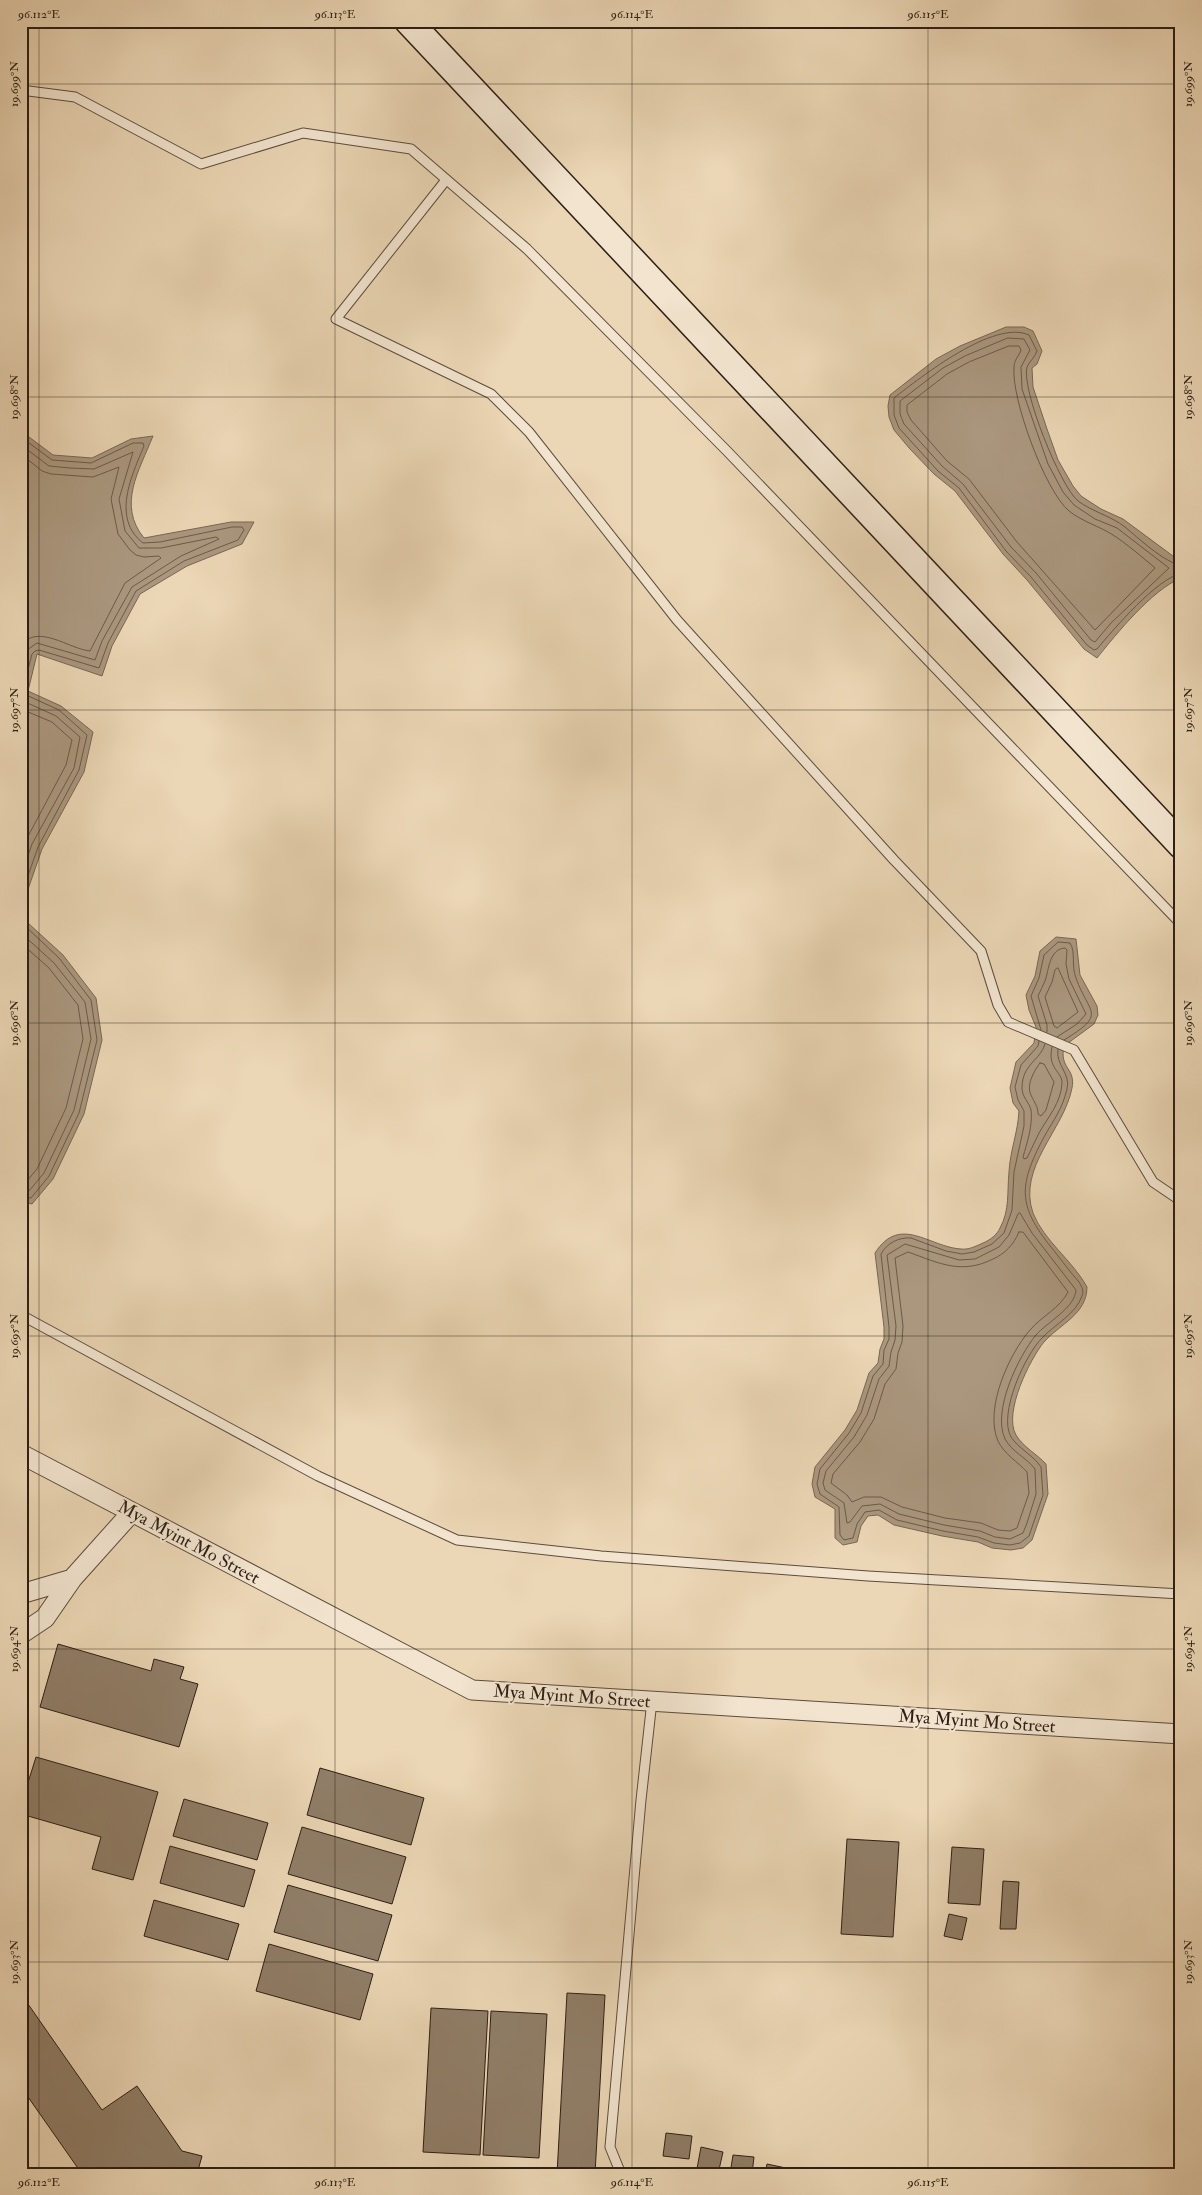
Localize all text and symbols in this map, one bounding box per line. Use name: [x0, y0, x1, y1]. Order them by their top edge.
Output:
text: 96.112°E: [17, 7, 60, 22]
text: 96.113°E: [314, 7, 356, 22]
text: 96.114°E: [610, 7, 654, 22]
text: 96.115°E: [906, 7, 949, 22]
text: 19.699°N: [7, 61, 22, 107]
text: 19.699°N: [1181, 61, 1196, 107]
text: 19.698°N: [7, 374, 22, 420]
text: 19.698°N: [1181, 374, 1196, 420]
text: 19.697°N: [7, 687, 22, 733]
text: 19.697°N: [1181, 687, 1196, 733]
text: 19.696°N: [7, 1000, 22, 1046]
text: 19.696°N: [1181, 1000, 1196, 1046]
text: 19.695°N: [7, 1313, 22, 1359]
text: 19.695°N: [1181, 1313, 1196, 1359]
street label: Mya Myint Mo Street: [114, 1495, 264, 1590]
text: 19.694°N: [7, 1626, 22, 1672]
text: 19.694°N: [1181, 1626, 1196, 1672]
street label: Mya Myint Mo Street: [493, 1680, 652, 1713]
street label: Mya Myint Mo Street: [898, 1705, 1057, 1738]
text: 19.693°N: [7, 1940, 22, 1984]
text: 19.693°N: [1181, 1940, 1196, 1984]
text: 96.112°E: [17, 2175, 60, 2190]
text: 96.113°E: [314, 2175, 356, 2190]
text: 96.114°E: [610, 2175, 654, 2190]
text: 96.115°E: [906, 2175, 949, 2190]

